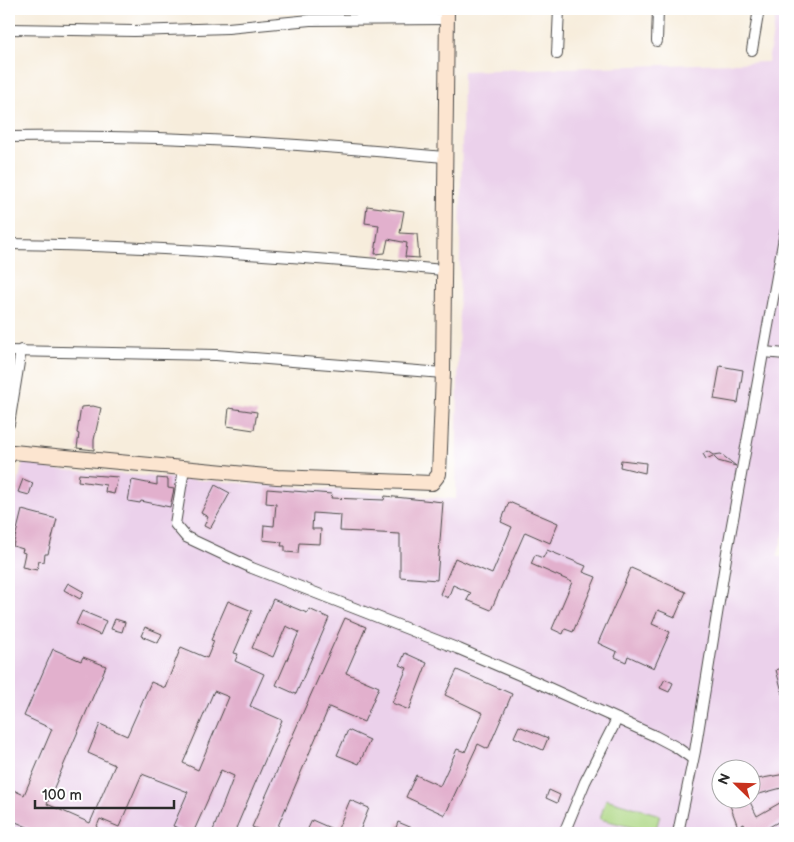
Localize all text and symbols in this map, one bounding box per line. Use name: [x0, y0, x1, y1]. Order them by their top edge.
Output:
north arrow: [712, 760, 762, 810]
text: N: [715, 771, 734, 787]
scale bar: [35, 777, 174, 809]
text: 100 m: [42, 786, 82, 805]

